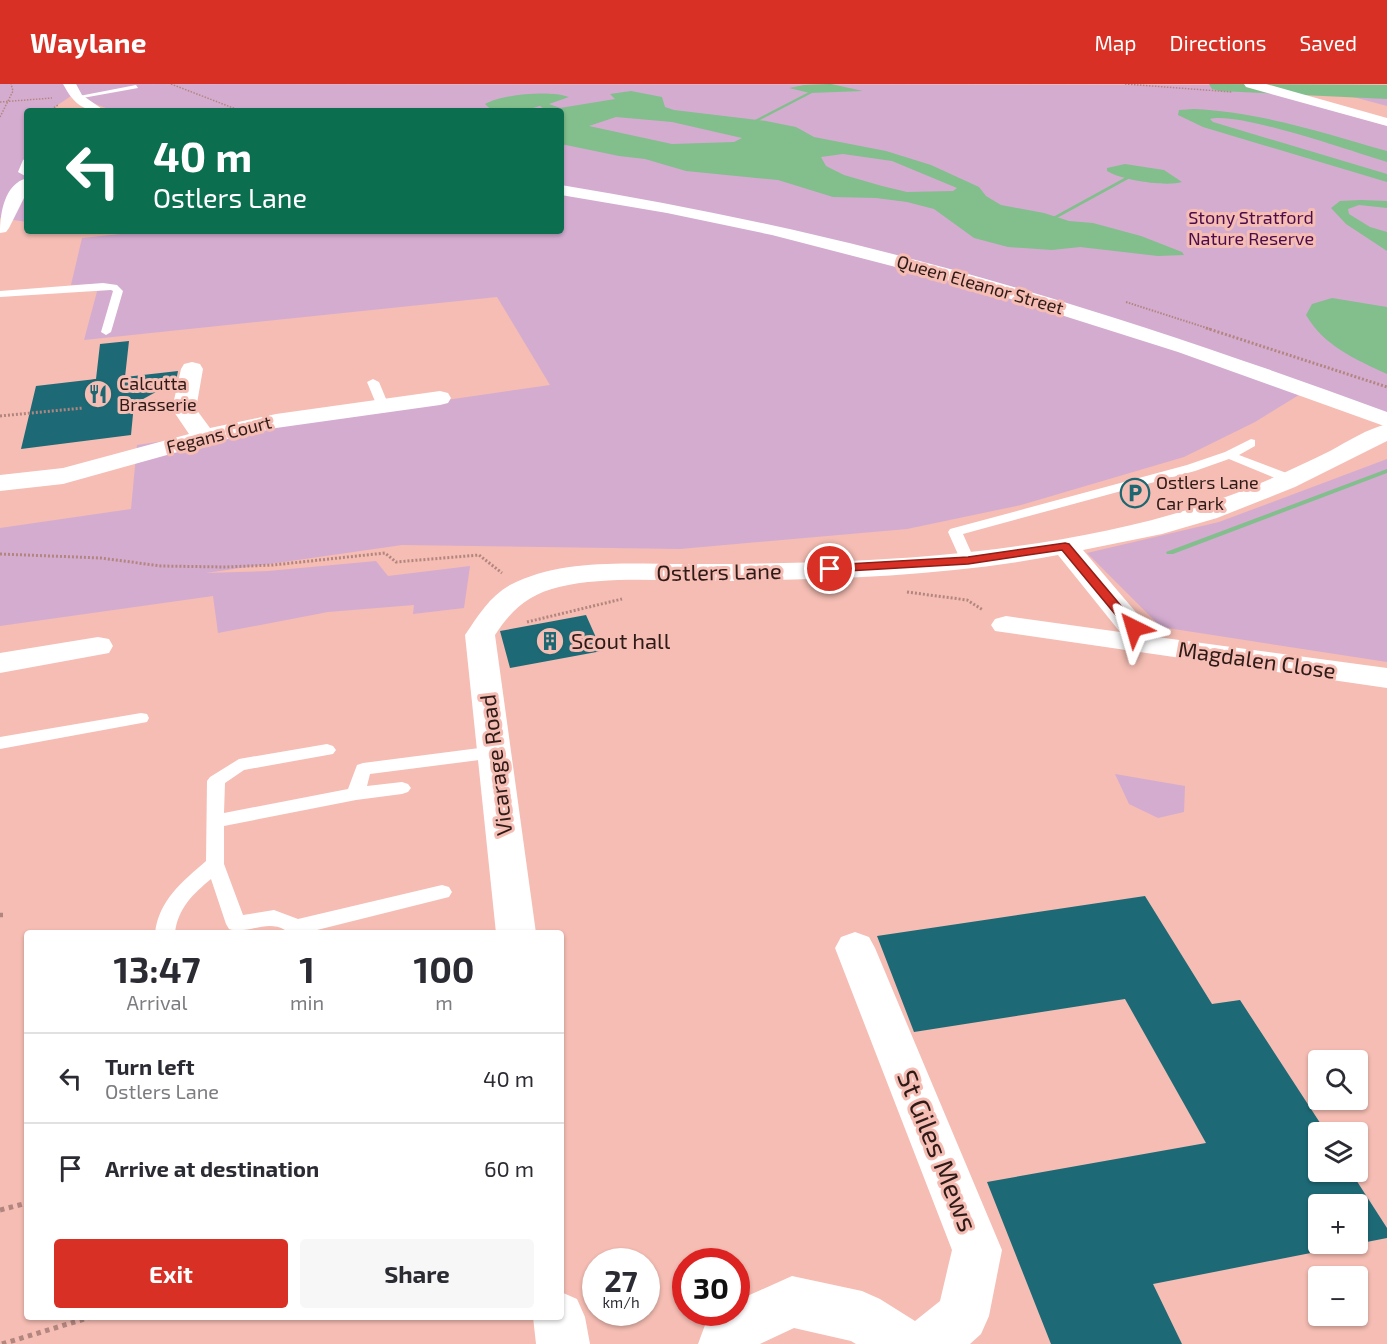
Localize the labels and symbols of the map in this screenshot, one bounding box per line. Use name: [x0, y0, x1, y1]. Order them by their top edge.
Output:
park label: Stony Stratford Nature Reserve: [1188, 206, 1314, 249]
street label: Queen Eleanor Street: [894, 250, 1066, 318]
place label: Calcutta Brasserie: [119, 372, 197, 415]
restaurant icon: Calcutta Brasserie: [82, 378, 114, 410]
street label: Fegans Court: [164, 410, 274, 458]
place label: Ostlers Lane Car Park: [1156, 471, 1259, 514]
parking icon: Ostlers Lane Car Park: [1119, 477, 1151, 509]
pin: [804, 543, 855, 594]
street label: Ostlers Lane: [656, 557, 782, 585]
position arrow: [1102, 596, 1166, 660]
building icon: Scout hall: [534, 625, 566, 657]
place label: Scout hall: [571, 627, 671, 653]
street label: Magdalen Close: [1177, 635, 1338, 683]
street label: Vicarage Road: [473, 693, 517, 837]
street label: St Giles Mews: [892, 1065, 986, 1236]
speed limit sign: 30: [672, 1248, 750, 1326]

